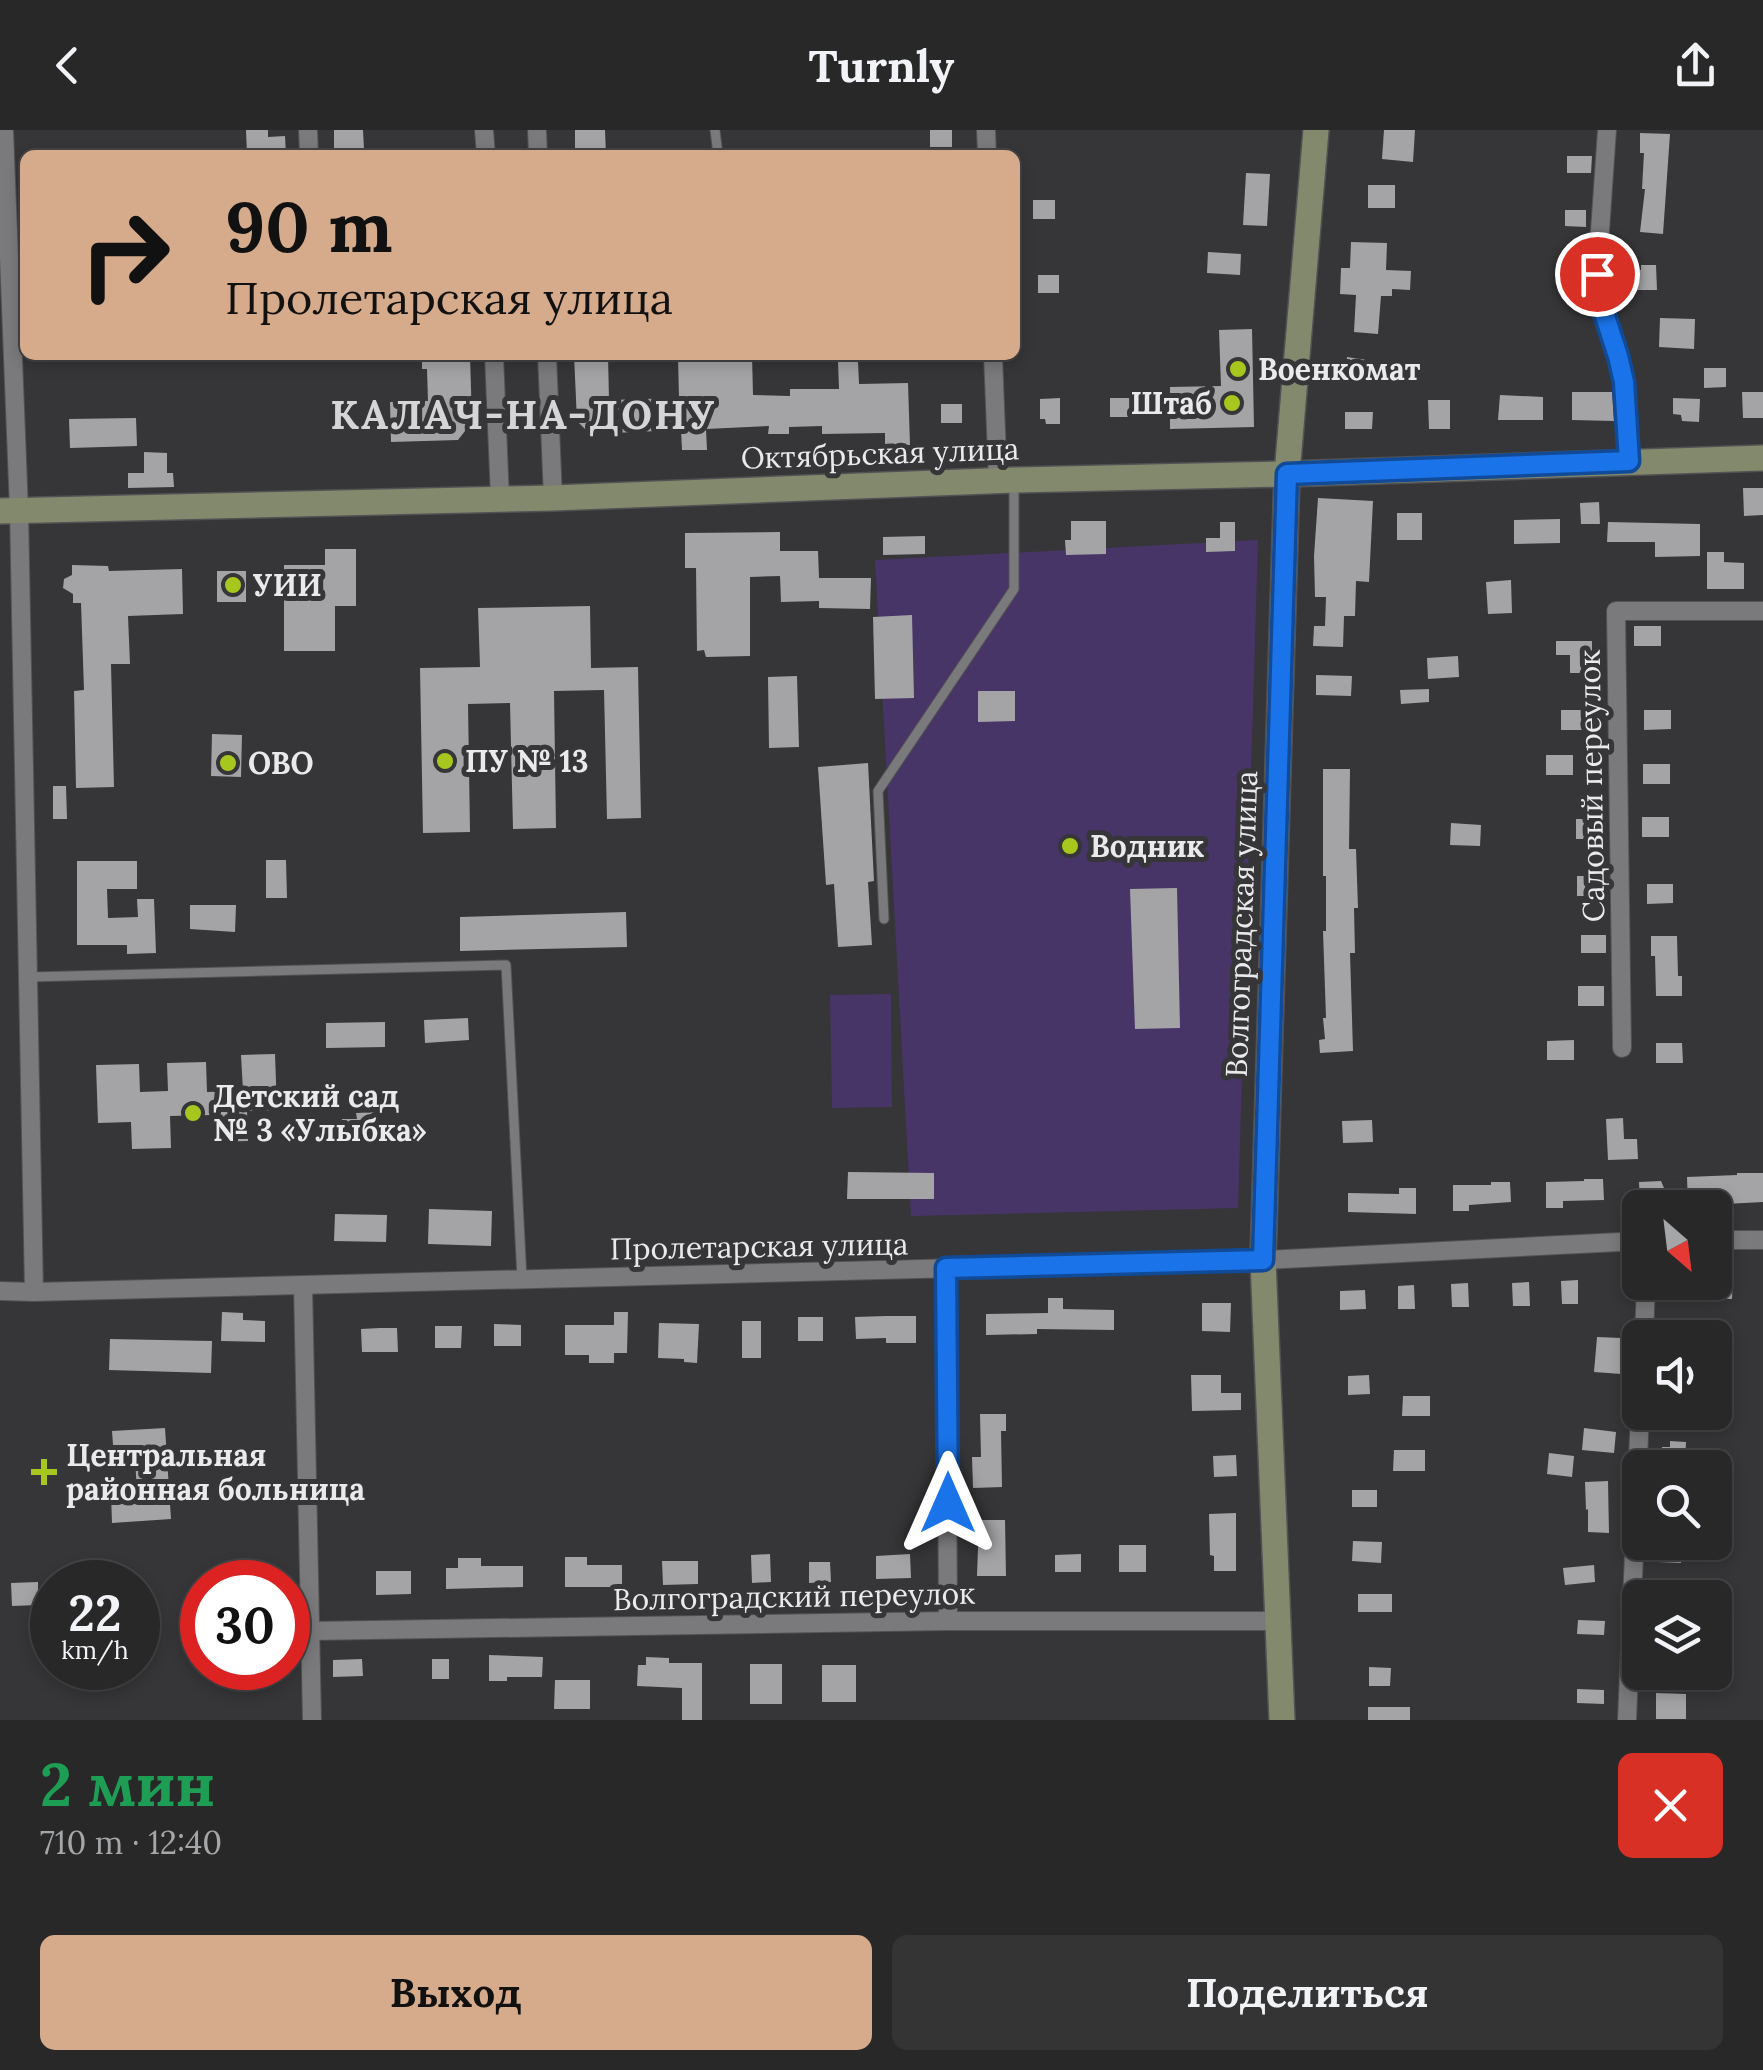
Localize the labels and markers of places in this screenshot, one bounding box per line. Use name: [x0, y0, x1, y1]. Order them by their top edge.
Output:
pin: [1555, 232, 1640, 317]
place label: Военкомат: [1258, 350, 1421, 388]
marker: Военкомат: [1227, 358, 1249, 380]
place label: Штаб: [1131, 384, 1212, 422]
marker: Штаб: [1221, 392, 1243, 414]
place label: УИИ: [253, 566, 322, 604]
marker: УИИ: [222, 574, 244, 596]
place label: ПУ № 13: [465, 742, 589, 780]
place label: ОВО: [248, 744, 314, 782]
marker: ПУ № 13: [434, 750, 456, 772]
marker: ОВО: [217, 752, 239, 774]
place label: Водник: [1090, 827, 1205, 865]
marker: Водник: [1059, 835, 1081, 857]
place label: Детский сад № 3 «Улыбка»: [213, 1077, 427, 1149]
marker: Детский сад № 3 «Улыбка»: [182, 1102, 204, 1124]
place label: Центральная районная больница: [66, 1436, 365, 1508]
marker: Центральная районная больница: [31, 1459, 57, 1485]

